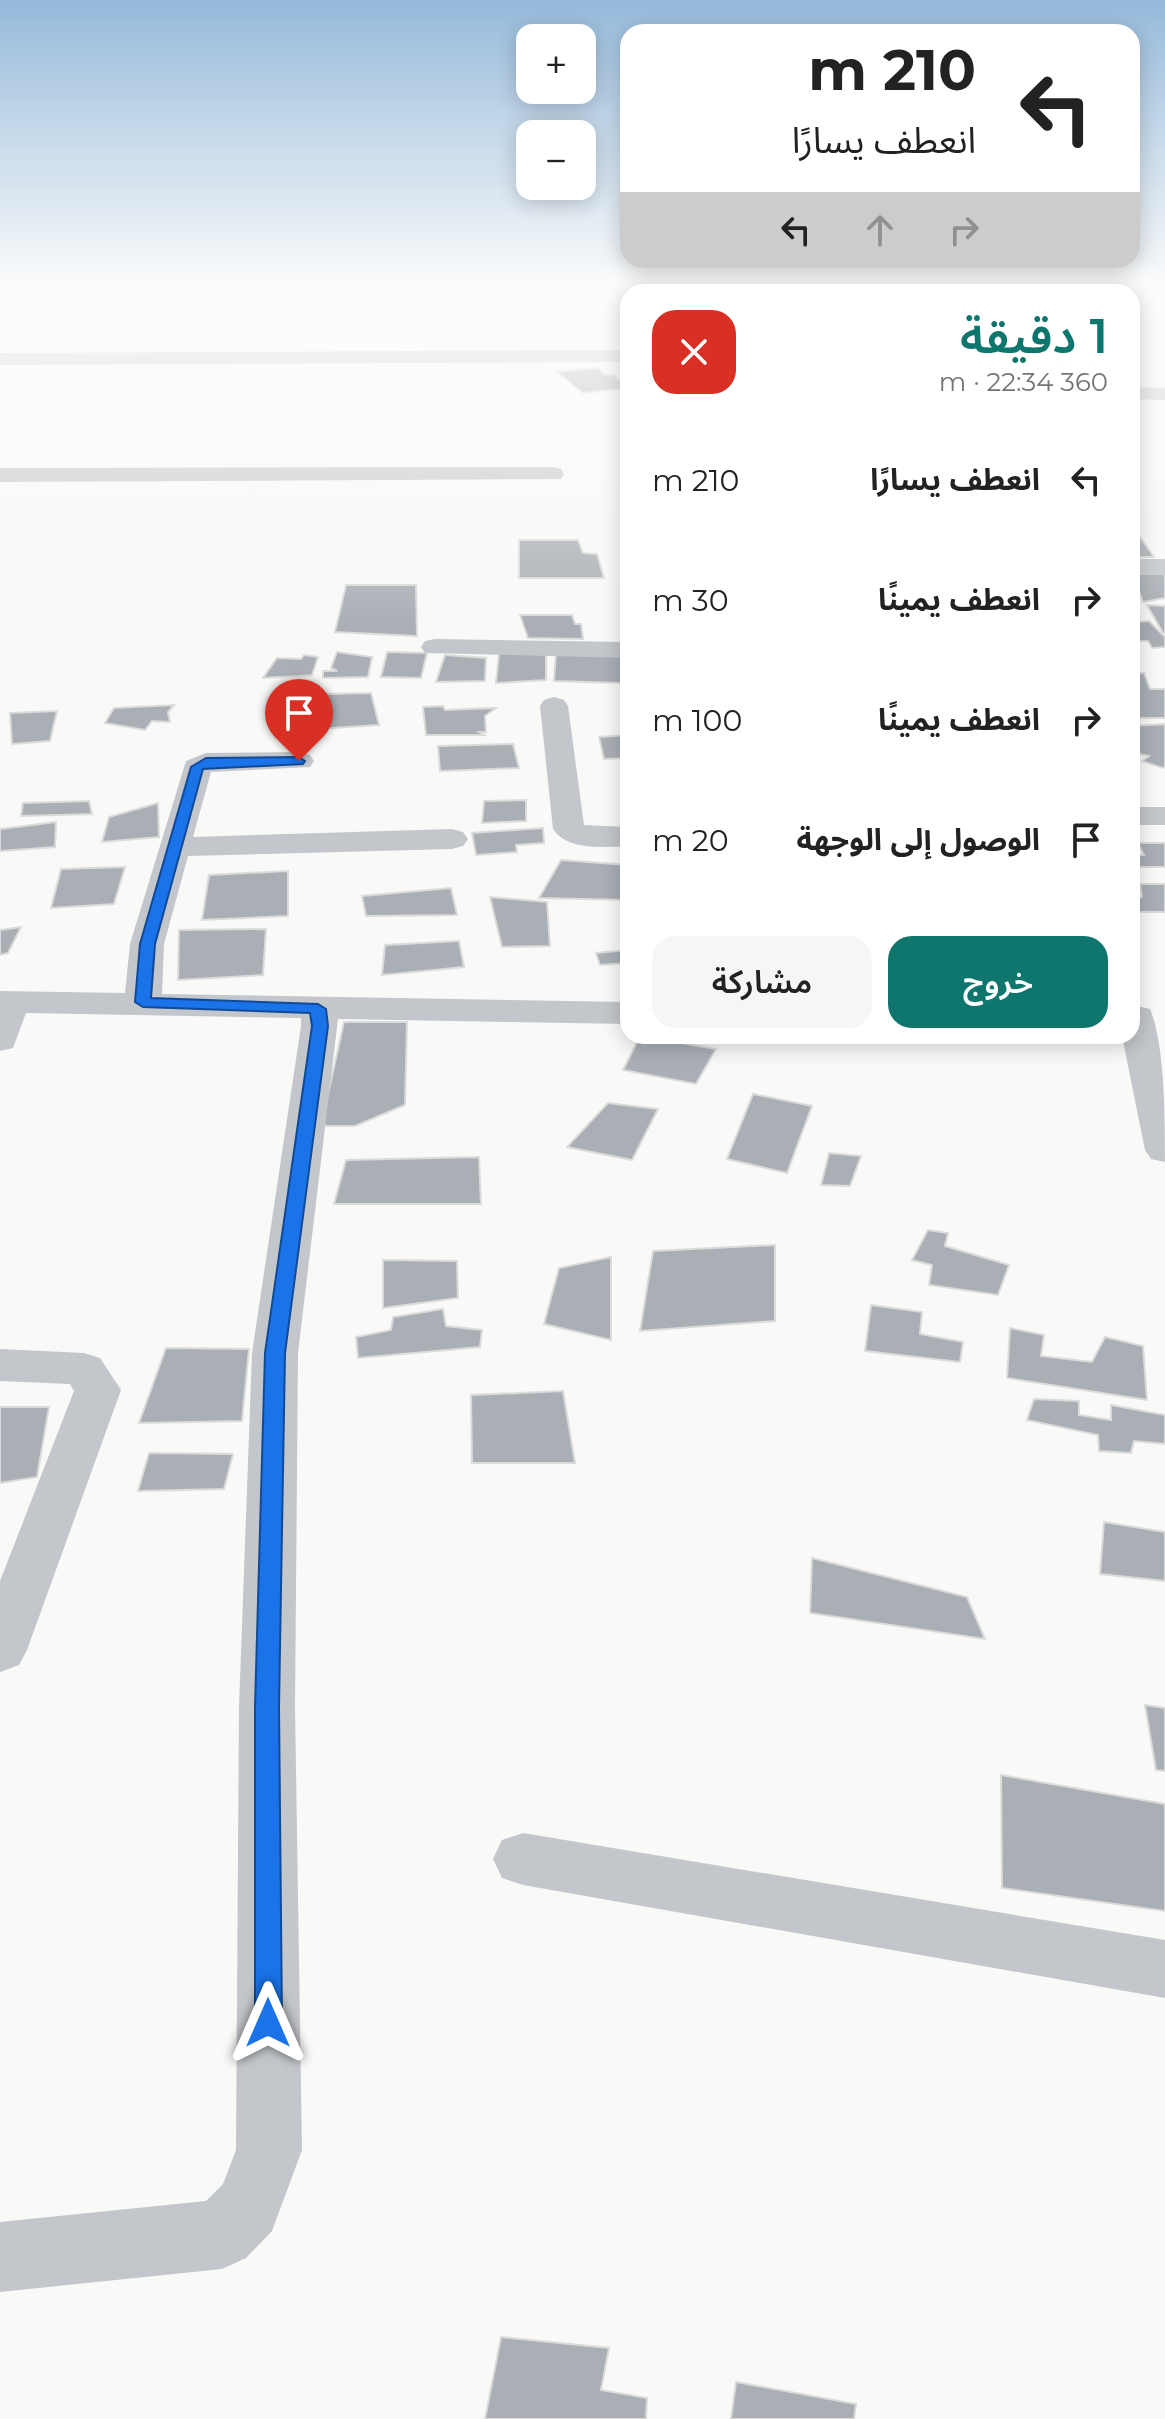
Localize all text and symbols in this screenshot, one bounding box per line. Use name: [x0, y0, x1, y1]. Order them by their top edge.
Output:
map controls: [516, 24, 596, 200]
button: +: [516, 24, 596, 104]
text: 210 m: [808, 36, 976, 104]
icon: left: [1004, 56, 1108, 160]
text: انعطف يسارًا: [792, 118, 976, 162]
button: −: [516, 120, 596, 200]
icon: left: [774, 208, 818, 252]
icon: ahead: [858, 208, 902, 252]
icon: right: [942, 208, 986, 252]
text: 1 دقيقة: [960, 307, 1108, 365]
button: close: [652, 310, 736, 394]
text: 360 m · 22:34: [939, 366, 1108, 398]
icon: left: [1064, 458, 1108, 502]
text: انعطف يسارًا: [870, 461, 1040, 498]
text: 210 m: [652, 462, 739, 499]
icon: right: [1064, 578, 1108, 622]
text: انعطف يمينًا: [878, 581, 1040, 618]
text: 30 m: [652, 582, 729, 619]
pin: [265, 679, 333, 761]
icon: arrive: [277, 691, 321, 735]
icon: right: [1064, 698, 1108, 742]
text: انعطف يمينًا: [878, 701, 1040, 738]
text: 100 m: [652, 702, 742, 739]
icon: arrive: [1064, 818, 1108, 862]
text: الوصول إلى الوجهة: [796, 821, 1040, 858]
text: 20 m: [652, 822, 729, 859]
button: مشاركة: [652, 936, 872, 1028]
button: خروج: [888, 936, 1108, 1028]
position arrow: [226, 1981, 310, 2065]

